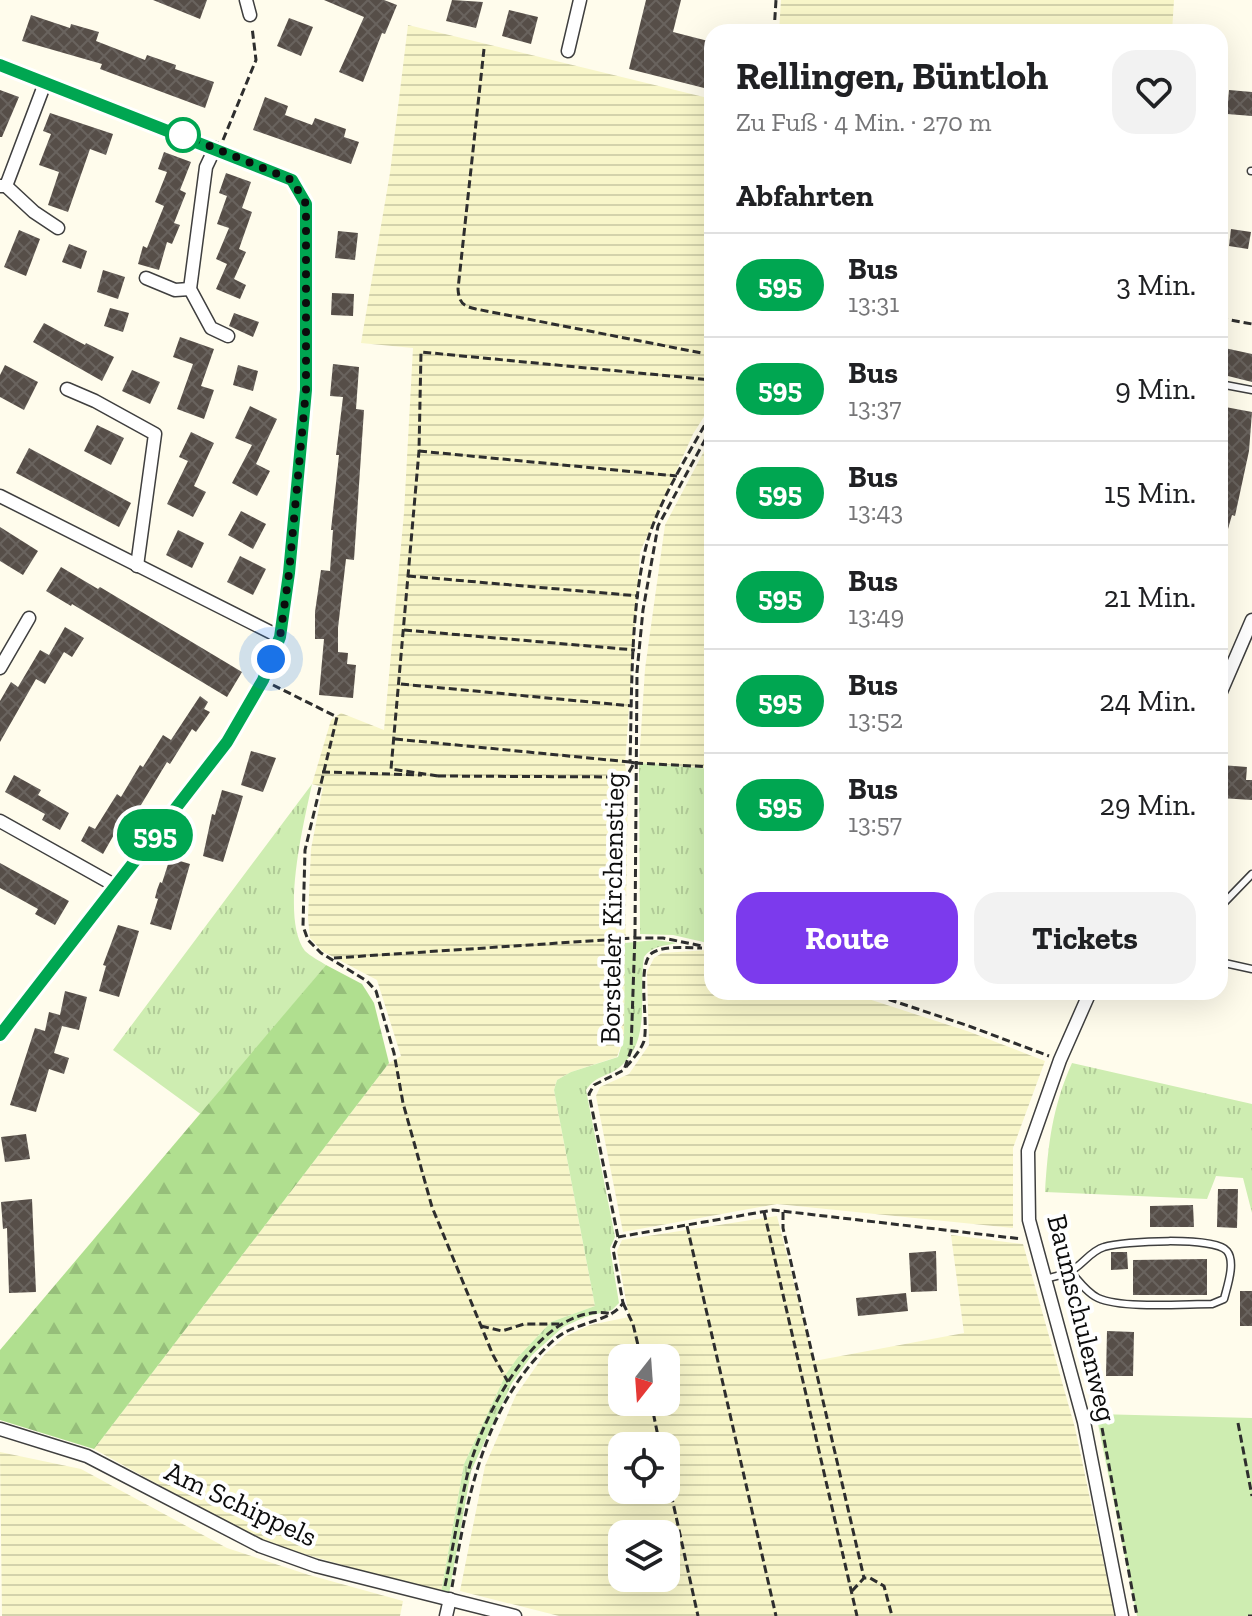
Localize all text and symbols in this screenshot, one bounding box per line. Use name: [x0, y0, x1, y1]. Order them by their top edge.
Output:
button: heart: [1112, 50, 1196, 134]
text: Rellingen, Büntloh: [736, 53, 1048, 99]
text: Zu Fuß · 4 Min. · 270 m: [736, 106, 991, 138]
unlabelled marker: [166, 118, 200, 152]
text: Abfahrten: [736, 178, 874, 214]
text: Bus: [848, 251, 898, 287]
text: 3 Min.: [1116, 267, 1196, 303]
text: 595: [758, 268, 802, 301]
text: 13:31: [848, 287, 899, 319]
text: Bus: [848, 355, 898, 391]
text: 9 Min.: [1115, 371, 1196, 407]
text: 595: [758, 372, 802, 405]
text: 13:37: [848, 391, 902, 423]
text: Bus: [848, 459, 898, 495]
text: 15 Min.: [1104, 475, 1196, 511]
text: 595: [758, 476, 802, 509]
text: 13:43: [848, 495, 903, 527]
text: Bus: [848, 563, 898, 599]
text: 21 Min.: [1104, 579, 1196, 615]
text: 595: [758, 580, 802, 613]
text: 13:49: [848, 599, 904, 631]
your location: [251, 639, 291, 679]
text: Bus: [848, 667, 898, 703]
text: 24 Min.: [1099, 683, 1196, 719]
text: 595: [758, 684, 802, 717]
text: 13:52: [848, 703, 903, 735]
text: Bus: [848, 771, 898, 807]
street label: Borsteler Kirchenstieg: [593, 772, 631, 1044]
text: 29 Min.: [1099, 787, 1196, 823]
text: 595: [758, 788, 802, 821]
text: 13:57: [848, 807, 902, 839]
line badge: 595: [109, 809, 201, 861]
text: 595: [133, 818, 177, 851]
button: Route: [736, 892, 958, 984]
button: Tickets: [974, 892, 1196, 984]
street label: Baumschulenweg: [1040, 1211, 1124, 1425]
north arrow: [608, 1344, 680, 1416]
map controls: [608, 1344, 680, 1592]
button: locate: [608, 1432, 680, 1504]
street label: Am Schippels: [160, 1454, 322, 1554]
button: layers: [608, 1520, 680, 1592]

